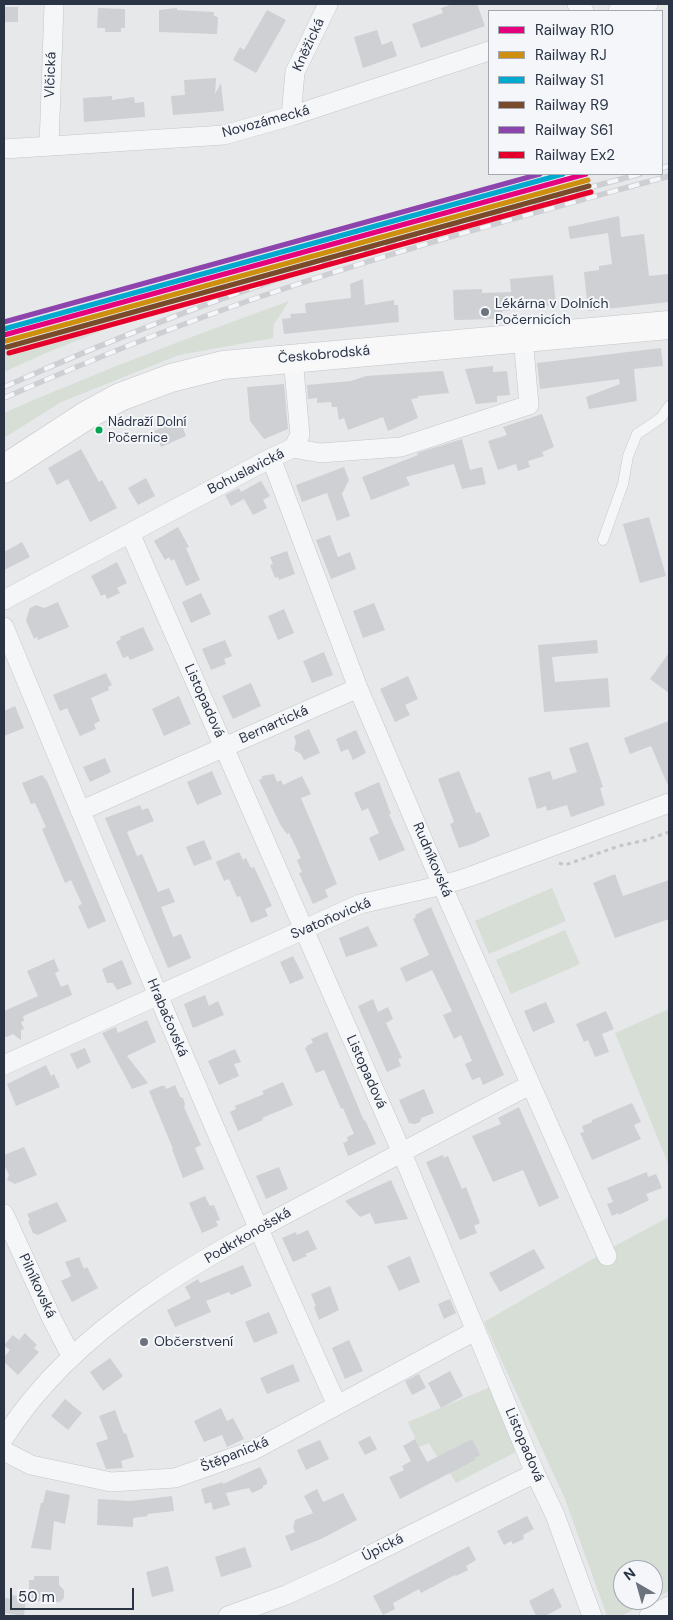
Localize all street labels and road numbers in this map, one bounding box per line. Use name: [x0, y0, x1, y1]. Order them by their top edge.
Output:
street label: Kněžická: [289, 16, 329, 74]
street label: Vlčická: [42, 51, 60, 99]
street label: Novozámecká: [220, 102, 312, 142]
street label: Českobrodská: [277, 343, 371, 367]
street label: Bohuslavická: [205, 446, 287, 498]
street label: Listopadová: [180, 662, 228, 740]
street label: Bernartická: [237, 702, 311, 748]
street label: Rudníkovská: [409, 820, 455, 900]
street label: Svatoňovická: [288, 895, 374, 943]
street label: Hrabačovská: [143, 976, 191, 1060]
street label: Listopadová: [342, 1033, 390, 1111]
street label: Podkrkonošská: [202, 1205, 294, 1267]
street label: Pilníkovská: [15, 1251, 59, 1321]
street label: Listopadová: [501, 1405, 547, 1485]
street label: Štěpanická: [199, 1434, 271, 1476]
street label: Úpická: [360, 1531, 406, 1565]

